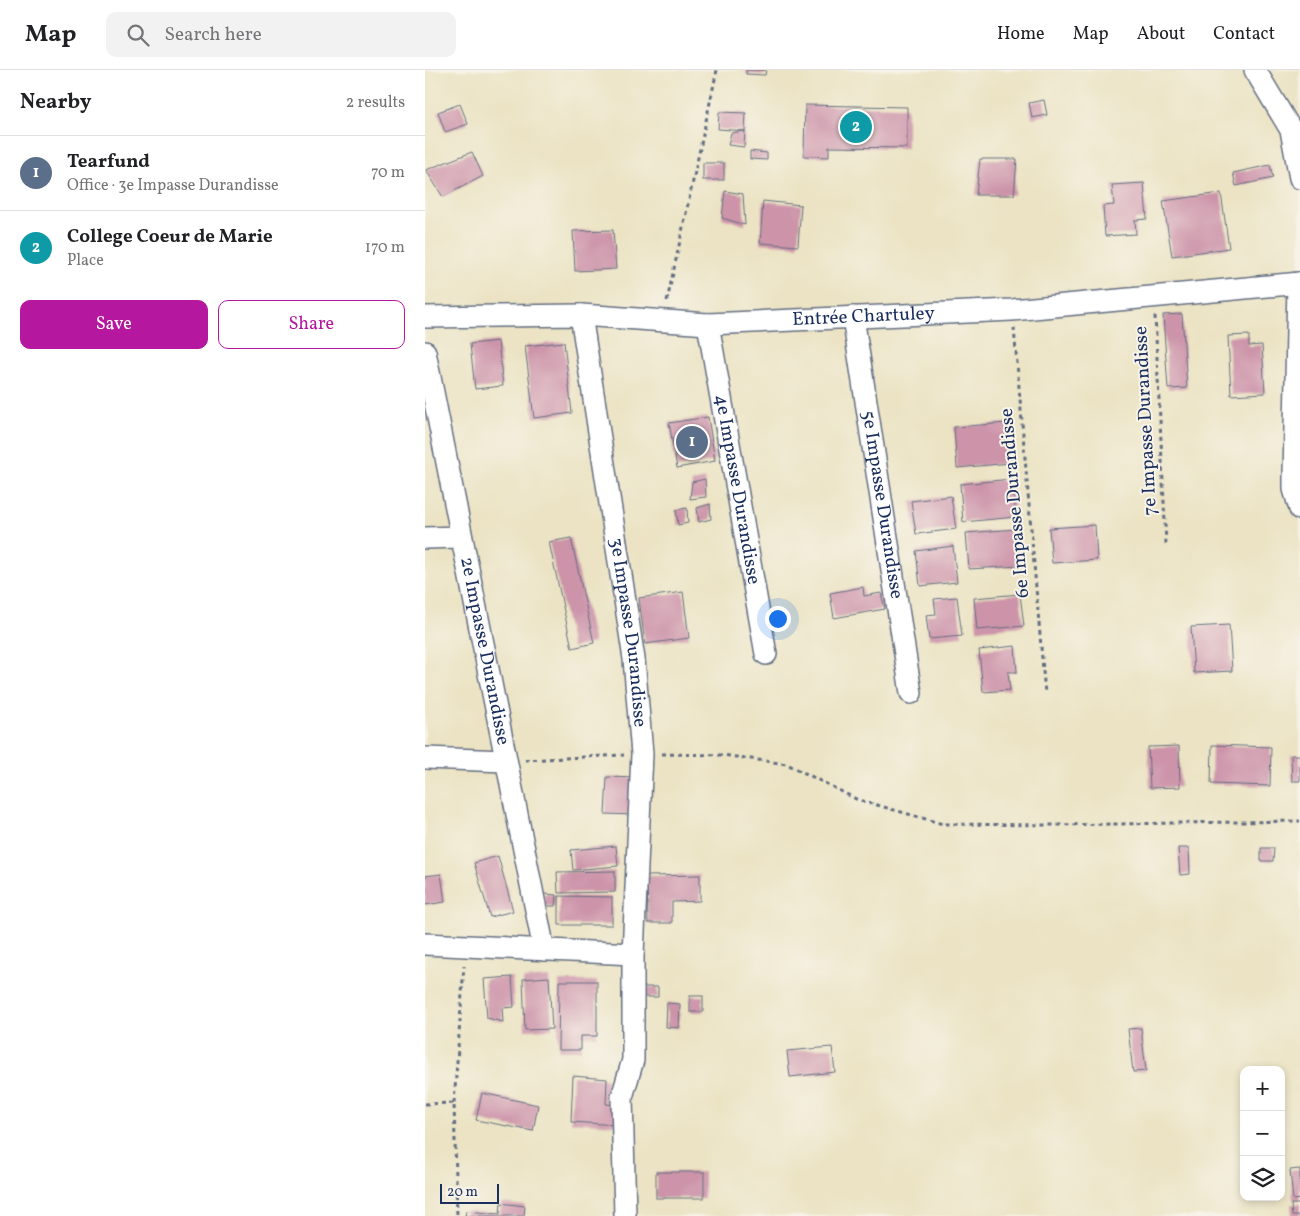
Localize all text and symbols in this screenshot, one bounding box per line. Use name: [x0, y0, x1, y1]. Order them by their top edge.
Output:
search box: [106, 12, 456, 57]
text: Map: [25, 18, 76, 52]
icon: search: [124, 21, 152, 49]
text: Search here: [164, 22, 262, 48]
text: Home: [997, 22, 1045, 47]
text: Map: [1073, 22, 1109, 47]
text: About: [1137, 22, 1185, 47]
text: Contact: [1213, 22, 1275, 47]
text: Nearby: [20, 88, 91, 117]
text: 2 results: [346, 92, 405, 114]
pin: 2: [840, 108, 872, 146]
text: Tearfund: [67, 149, 150, 175]
text: 1: [33, 162, 39, 184]
text: 70 m: [371, 162, 405, 184]
text: Office · 3e Impasse Durandisse: [67, 175, 279, 197]
text: College Coeur de Marie: [67, 224, 273, 250]
text: 2: [32, 237, 40, 259]
text: 170 m: [365, 237, 405, 259]
text: Place: [67, 250, 104, 272]
button: Save: [20, 300, 208, 349]
button: Share: [218, 300, 405, 349]
street label: Entrée Chartuley: [792, 301, 935, 333]
street label: 7e Impasse Durandisse: [1128, 325, 1164, 517]
street label: 4e Impasse Durandisse: [708, 393, 767, 586]
street label: 6e Impasse Durandisse: [994, 407, 1036, 599]
street label: 5e Impasse Durandisse: [855, 409, 909, 601]
pin: 1: [676, 423, 708, 461]
street label: 3e Impasse Durandisse: [603, 536, 653, 728]
street label: 2e Impasse Durandisse: [453, 555, 516, 747]
your location: [765, 606, 791, 632]
map controls: [1240, 1066, 1285, 1201]
button: +: [1240, 1066, 1285, 1111]
button: −: [1240, 1111, 1285, 1156]
button: layers: [1240, 1156, 1285, 1201]
scale bar: [440, 1181, 499, 1204]
text: 20 m: [447, 1183, 478, 1202]

